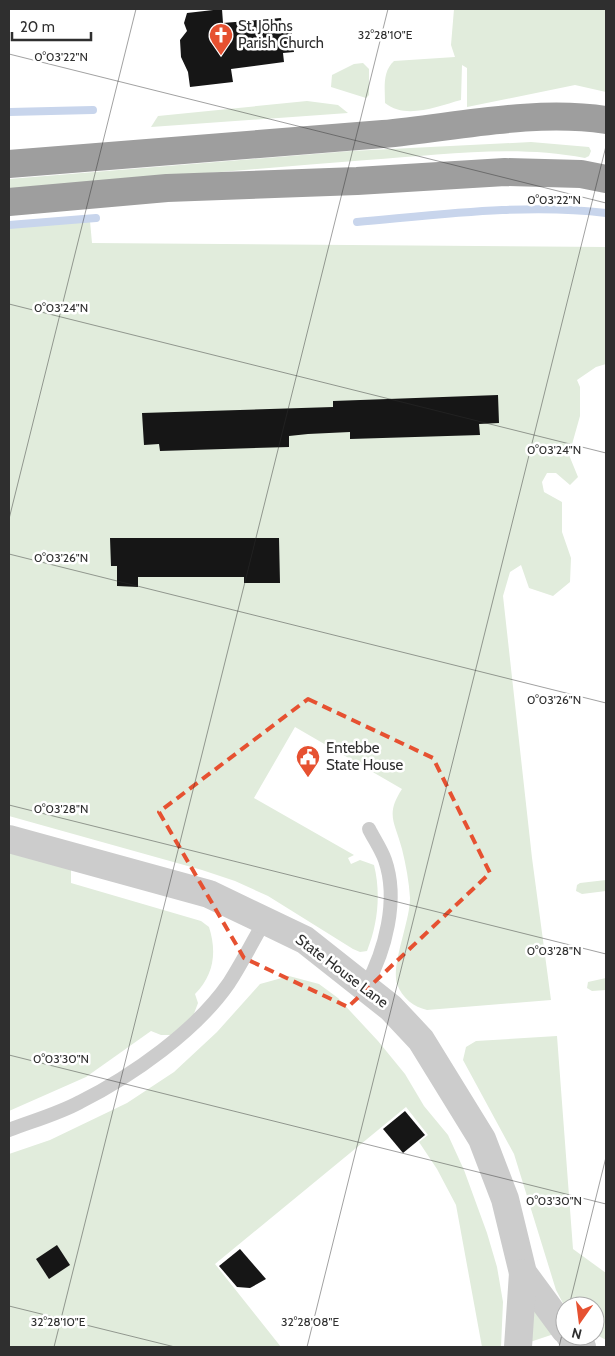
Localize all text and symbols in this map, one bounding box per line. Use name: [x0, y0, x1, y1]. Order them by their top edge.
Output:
scale bar: [12, 10, 91, 42]
place label: St. Johns Parish Church: [238, 17, 324, 52]
text: 20 m: [20, 18, 55, 36]
church icon: St. Johns Parish Church: [208, 22, 234, 56]
text: 32°28'10"E: [358, 27, 413, 42]
text: 0°03'22"N: [34, 49, 88, 64]
text: 0°03'22"N: [527, 192, 581, 207]
text: 0°03'24"N: [34, 300, 88, 315]
text: 0°03'24"N: [527, 442, 581, 457]
text: 0°03'26"N: [34, 550, 88, 565]
text: 0°03'26"N: [527, 692, 581, 707]
place label: Entebbe State House: [326, 739, 403, 774]
public building icon: Entebbe State House: [295, 744, 321, 778]
text: 0°03'28"N: [34, 801, 88, 816]
street label: State House Lane: [292, 930, 392, 1012]
text: 0°03'28"N: [527, 943, 581, 958]
text: 0°03'30"N: [33, 1051, 89, 1066]
text: 0°03'30"N: [526, 1193, 582, 1208]
north arrow: [555, 1296, 605, 1346]
text: 32°28'10"E: [31, 1314, 86, 1329]
text: 32°28'08"E: [281, 1314, 339, 1329]
text: N: [570, 1324, 584, 1344]

